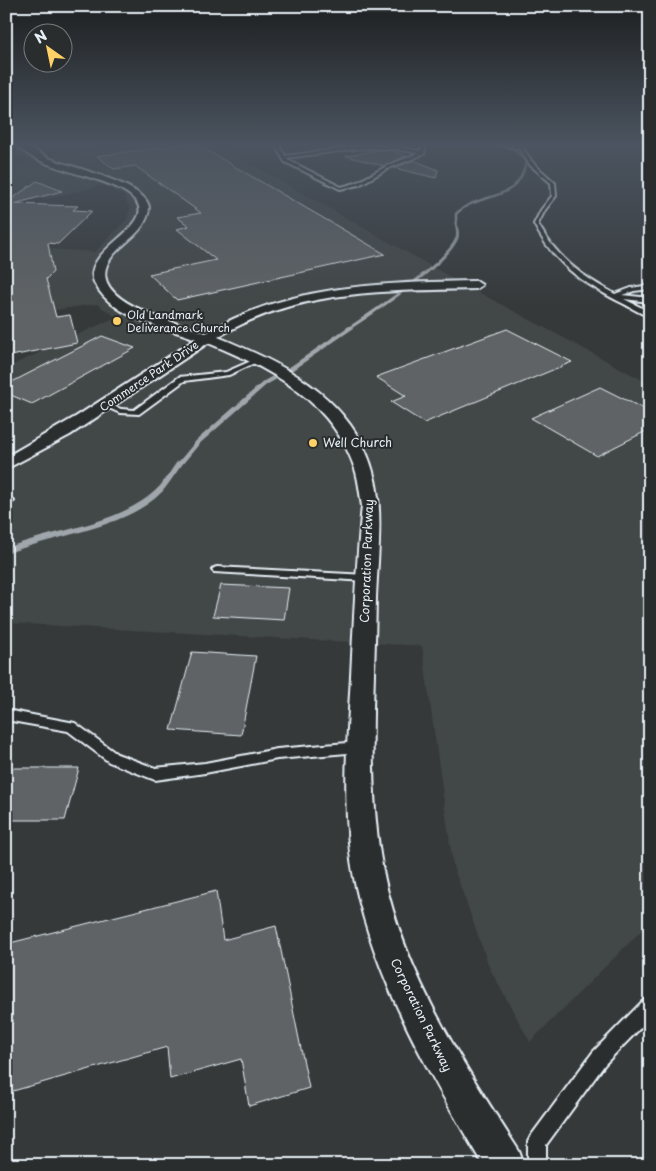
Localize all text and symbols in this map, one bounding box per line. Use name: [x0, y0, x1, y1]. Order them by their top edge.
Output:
north arrow: [22, 22, 72, 72]
text: N: [30, 25, 51, 49]
place label: Old Landmark Deliverance Church: [127, 306, 230, 336]
marker: Old Landmark Deliverance Church: [111, 315, 123, 327]
street label: Commerce Park Drive: [96, 336, 202, 415]
place label: Well Church: [323, 433, 392, 451]
marker: Well Church: [307, 437, 319, 449]
street label: Corporation Parkway: [355, 499, 377, 623]
street label: Corporation Parkway: [387, 955, 457, 1074]

